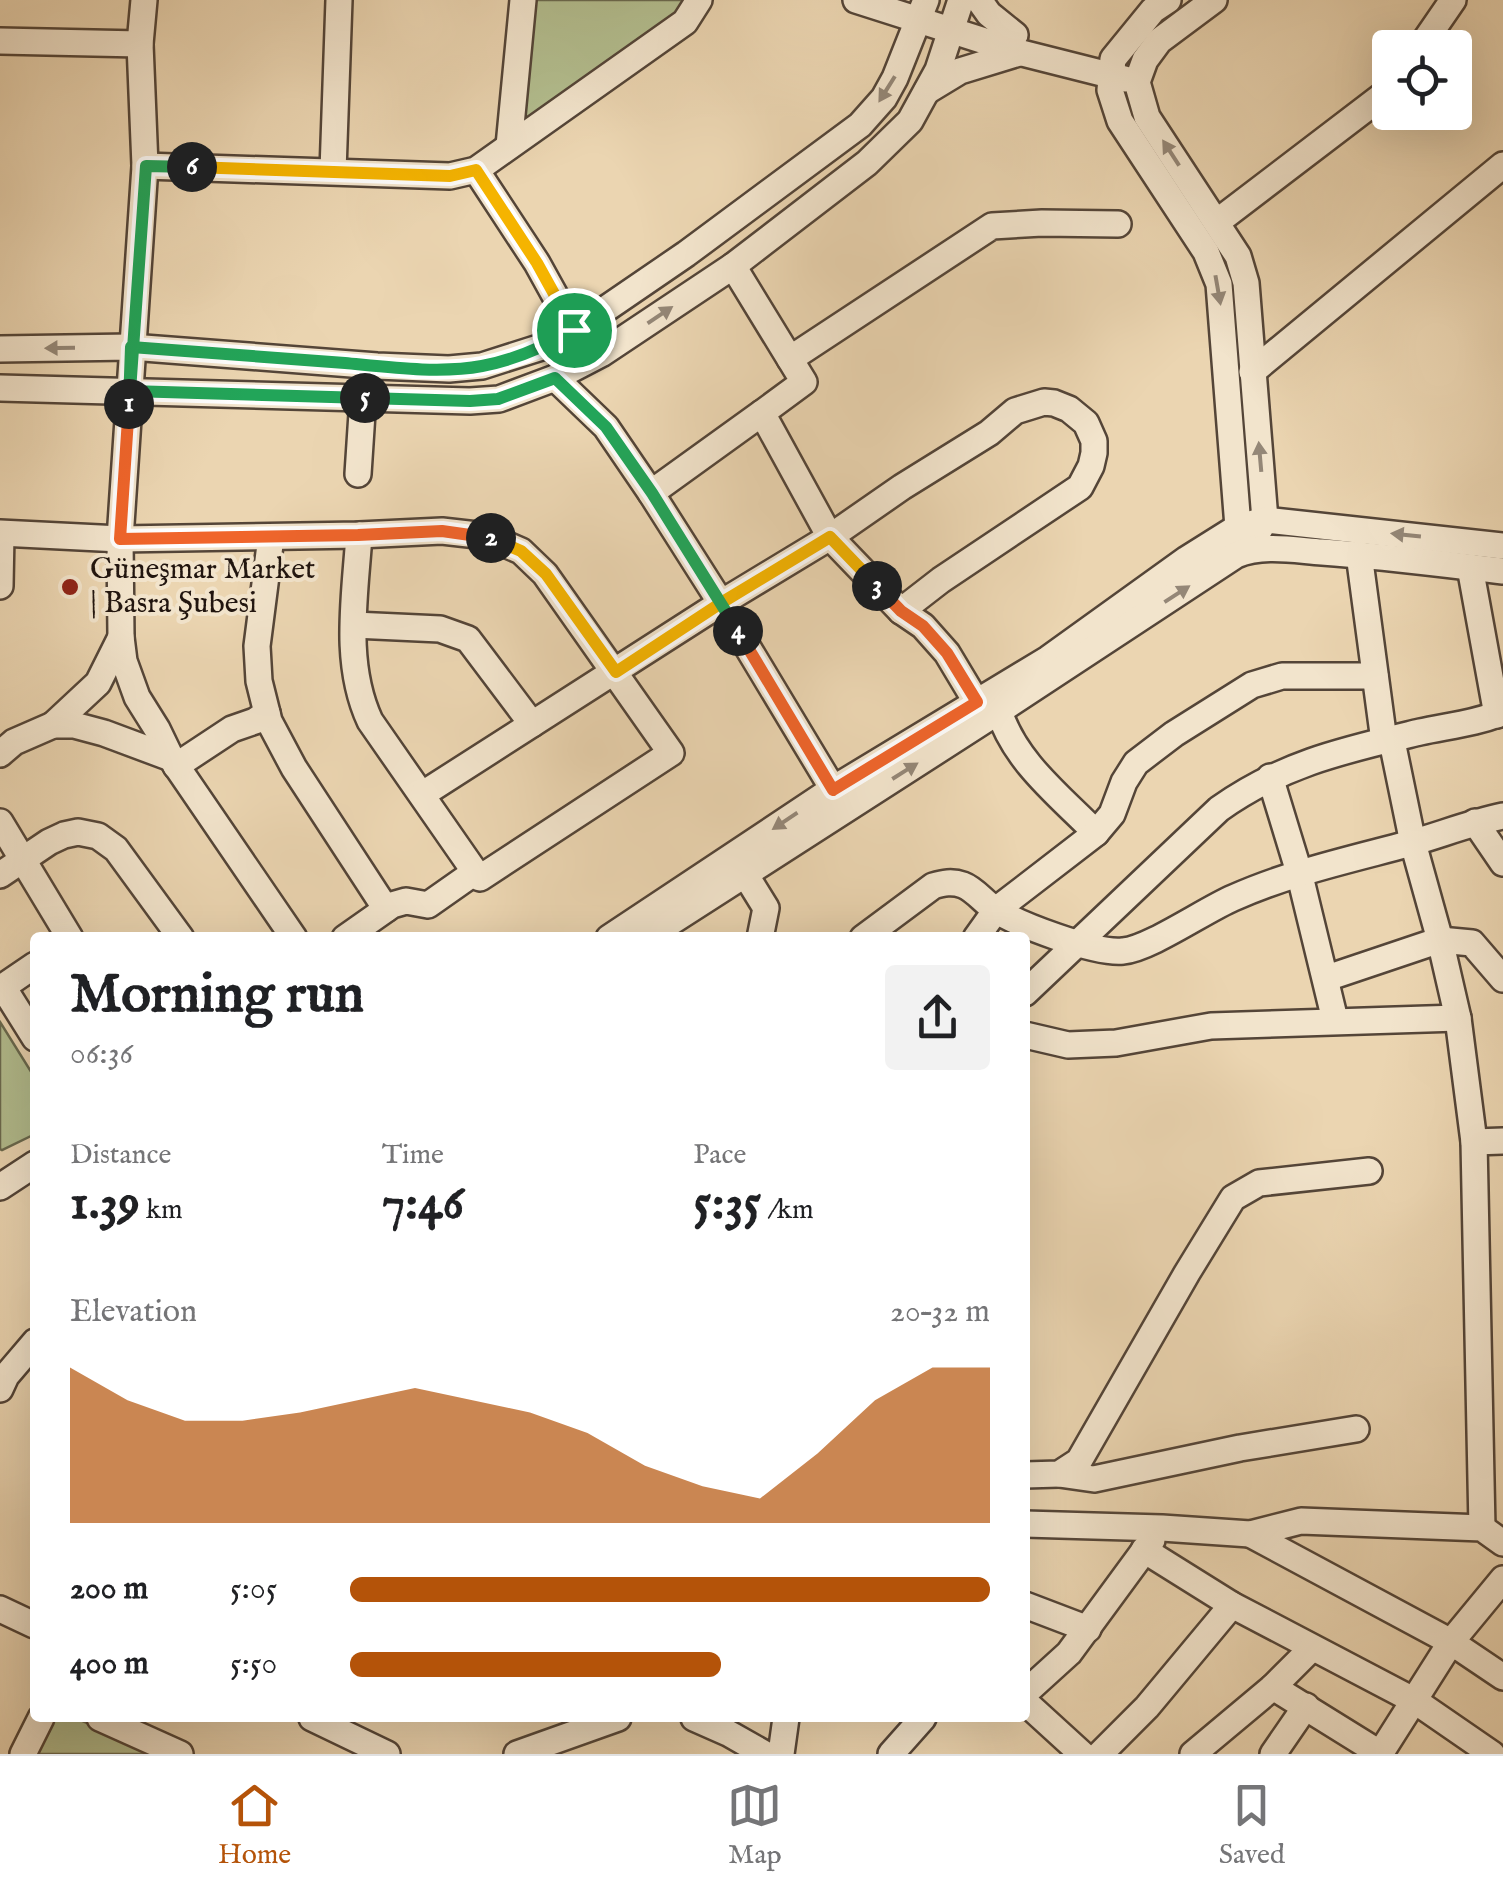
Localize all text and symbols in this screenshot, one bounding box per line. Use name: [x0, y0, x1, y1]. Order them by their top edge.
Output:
map controls: [1372, 30, 1472, 130]
button: locate: [1372, 30, 1472, 130]
one-way arrow: [879, 75, 897, 103]
one-way arrow: [1163, 140, 1181, 167]
pin: 6: [167, 142, 217, 192]
text: 6: [186, 149, 198, 184]
one-way arrow: [1211, 275, 1226, 306]
pin: [532, 288, 617, 373]
icon: arrive: [547, 303, 602, 358]
one-way arrow: [647, 306, 674, 324]
one-way arrow: [43, 341, 75, 357]
pin: 5: [340, 373, 390, 423]
pin: 1: [104, 379, 154, 429]
text: 5: [360, 380, 370, 415]
text: 1: [124, 386, 134, 421]
one-way arrow: [1251, 441, 1267, 472]
pin: 2: [466, 513, 516, 563]
text: 2: [484, 520, 498, 555]
one-way arrow: [1390, 527, 1421, 543]
place label: Güneşmar Market | Basra Şubesi: [90, 551, 315, 623]
pin: 3: [852, 561, 902, 611]
text: 3: [872, 568, 882, 603]
marker: Güneşmar Market | Basra Şubesi: [59, 576, 81, 598]
one-way arrow: [1163, 585, 1190, 603]
pin: 4: [713, 606, 763, 656]
text: 4: [731, 613, 745, 648]
one-way arrow: [891, 762, 918, 781]
one-way arrow: [772, 811, 799, 830]
text: Morning run: [70, 961, 364, 1031]
button: share: [885, 965, 990, 1070]
text: 06:36: [70, 1034, 133, 1075]
text: Distance: [70, 1138, 171, 1173]
text: Time: [382, 1138, 444, 1173]
text: Pace: [693, 1138, 746, 1173]
text: 1.39: [70, 1173, 140, 1236]
text: 7:46: [382, 1173, 464, 1236]
text: 5:35: [693, 1173, 761, 1236]
text: km: [140, 1193, 183, 1228]
text: /km: [761, 1193, 814, 1228]
text: Elevation: [70, 1292, 197, 1333]
text: 20–32 m: [890, 1292, 990, 1333]
text: 200 m: [70, 1569, 148, 1610]
text: 5:05: [230, 1569, 277, 1610]
text: 400 m: [70, 1644, 149, 1685]
text: 5:50: [230, 1644, 277, 1685]
tab: Home: [218, 1778, 291, 1873]
tab: Map: [727, 1778, 782, 1873]
tab: Saved: [1219, 1778, 1285, 1873]

